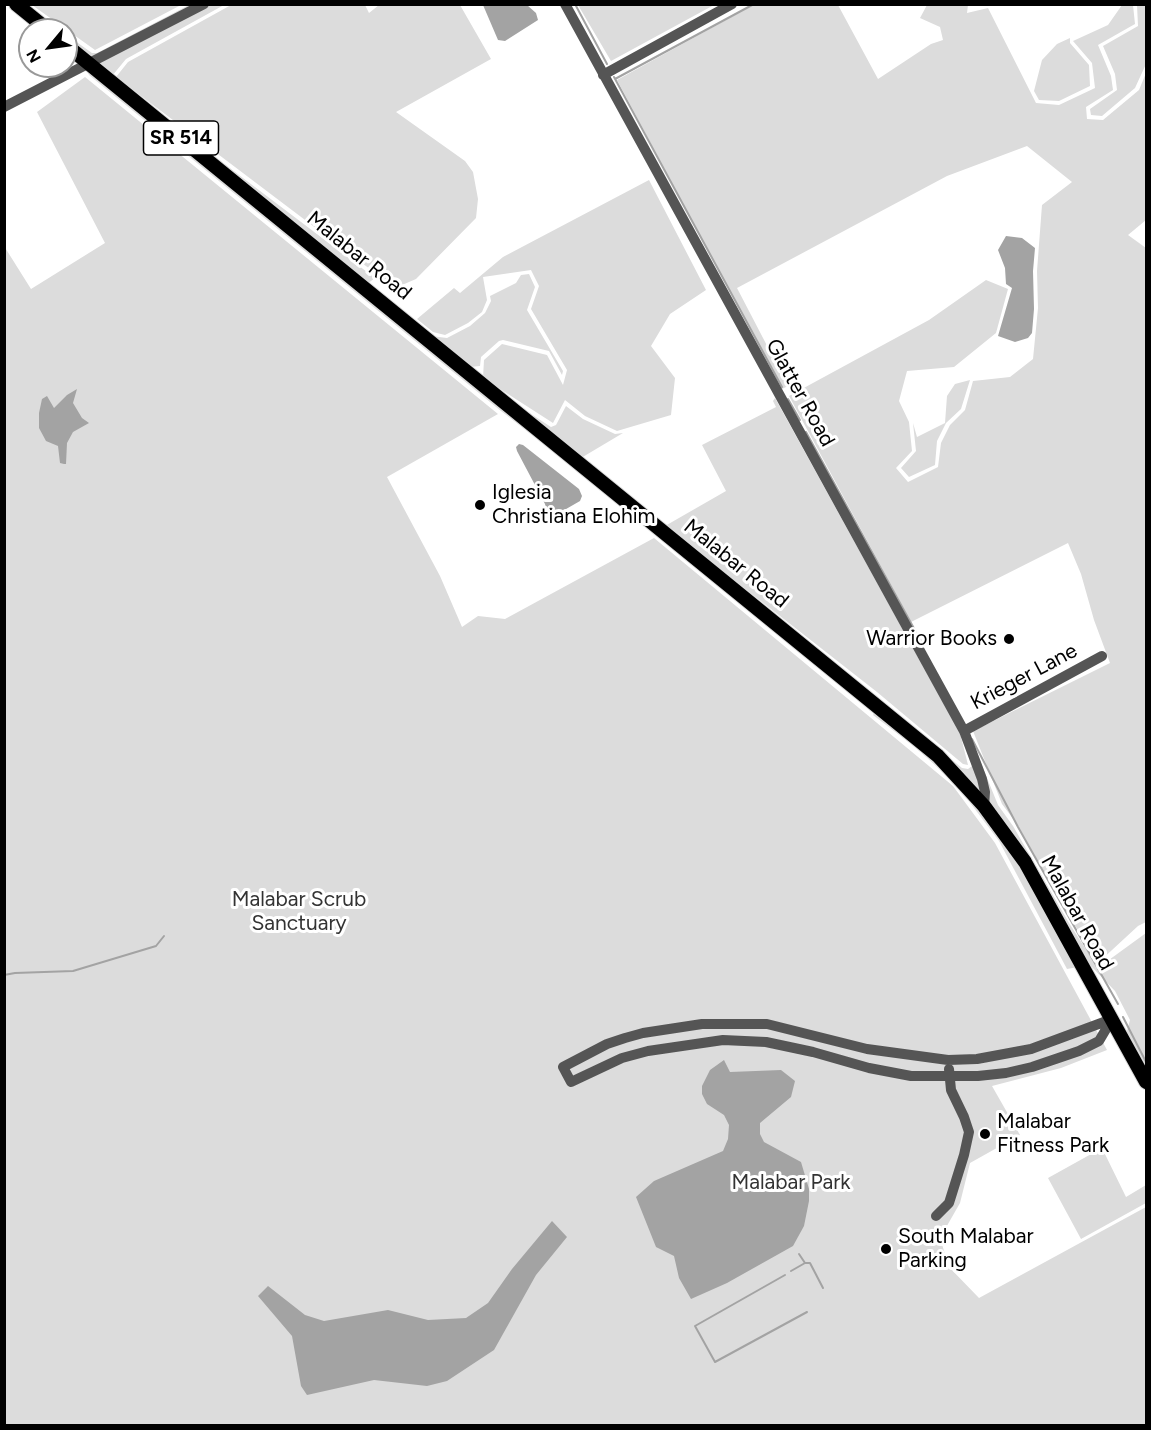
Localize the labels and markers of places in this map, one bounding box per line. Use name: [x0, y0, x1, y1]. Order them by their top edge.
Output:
place label: Iglesia Christiana Elohim: [492, 480, 655, 530]
marker: Iglesia Christiana Elohim: [473, 498, 487, 512]
place label: Warrior Books: [866, 626, 997, 652]
marker: Warrior Books: [1002, 632, 1016, 646]
place label: Malabar Fitness Park: [997, 1109, 1109, 1159]
marker: Malabar Fitness Park: [978, 1127, 992, 1141]
place label: South Malabar Parking: [898, 1224, 1034, 1274]
marker: South Malabar Parking: [879, 1242, 893, 1256]

